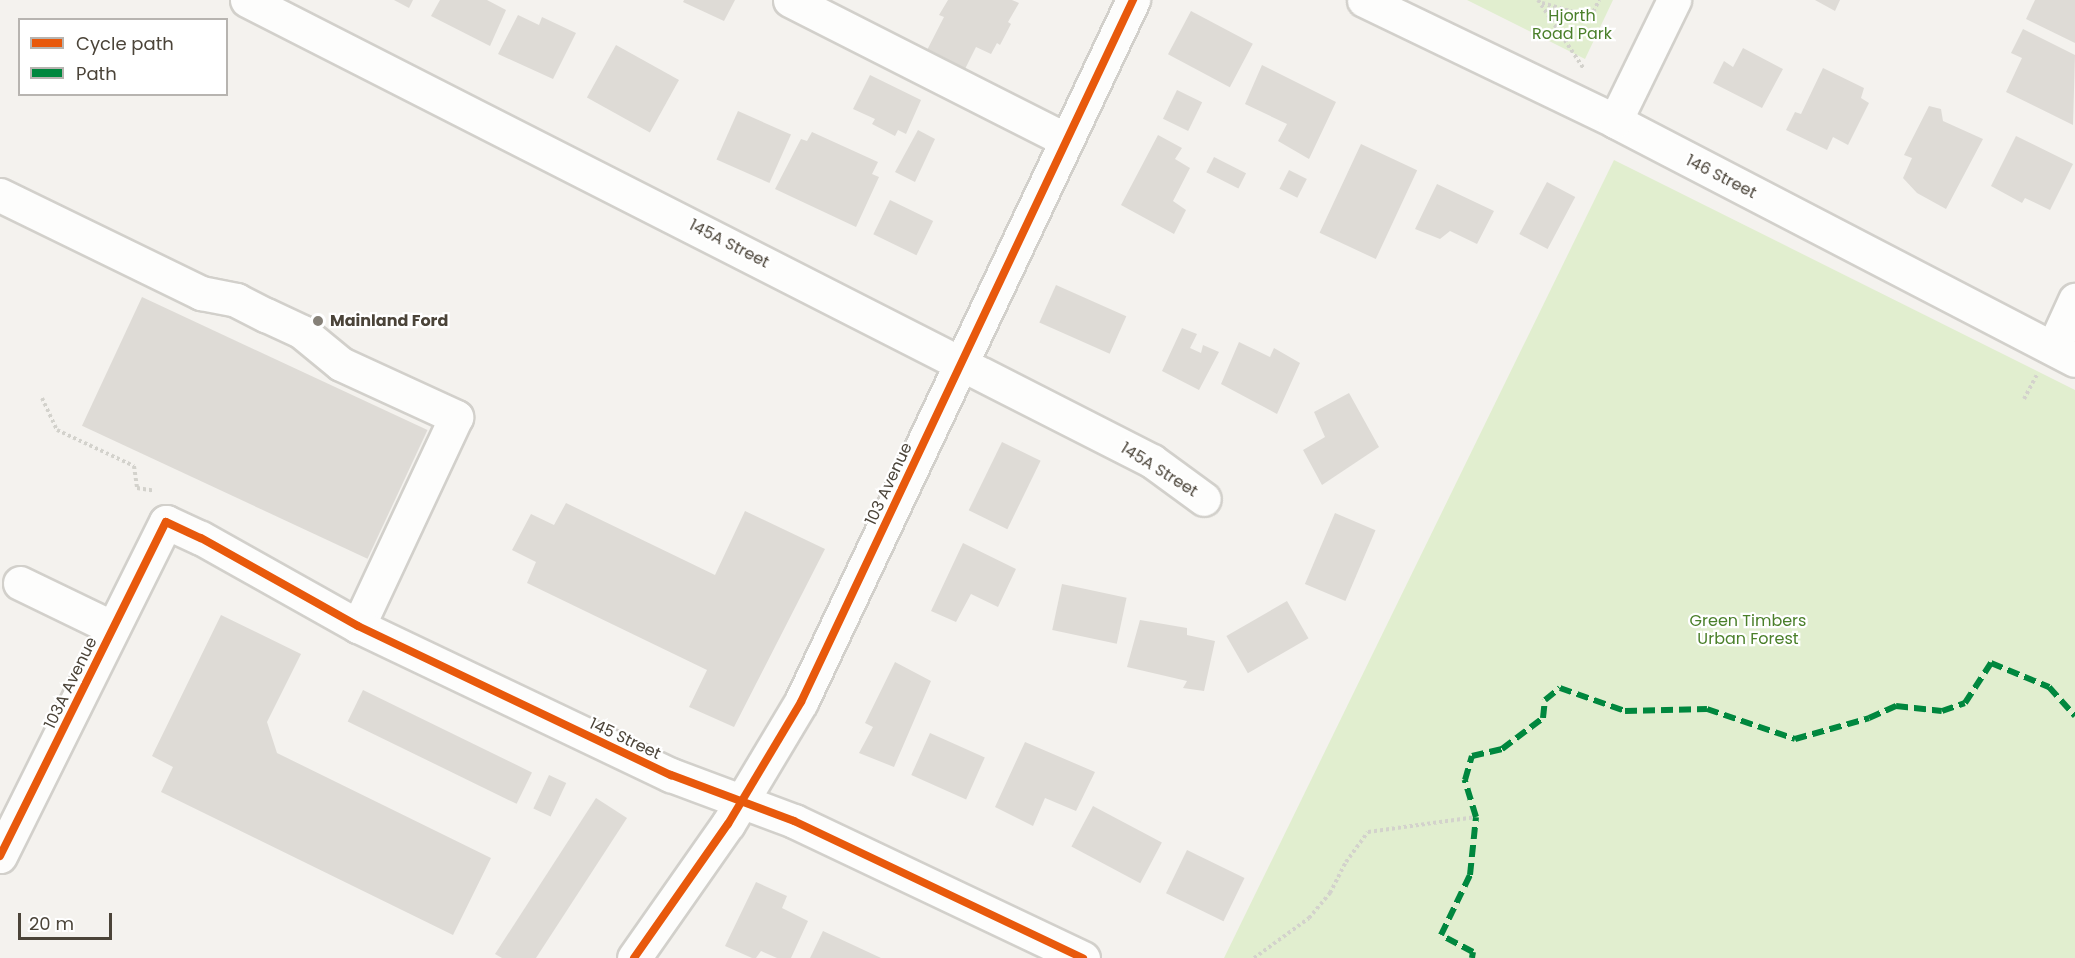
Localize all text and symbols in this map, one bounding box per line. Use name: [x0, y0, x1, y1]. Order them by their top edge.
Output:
park label: Hjorth Road Park: [1532, 6, 1612, 44]
legend: [18, 18, 228, 96]
text: Cycle path: [76, 31, 174, 56]
text: Path: [76, 61, 117, 86]
street label: 146 Street: [1683, 151, 1759, 203]
street label: 145A Street: [686, 216, 772, 272]
place label: Mainland Ford: [330, 311, 448, 331]
marker: Mainland Ford: [311, 314, 325, 328]
street label: 145A Street: [1117, 439, 1201, 501]
street label: 103 Avenue: [862, 440, 916, 528]
park label: Green Timbers Urban Forest: [1690, 611, 1806, 649]
street label: 103A Avenue: [41, 634, 101, 732]
street label: 145 Street: [586, 714, 664, 764]
scale bar: [21, 901, 116, 939]
text: 20 m: [29, 911, 74, 936]

